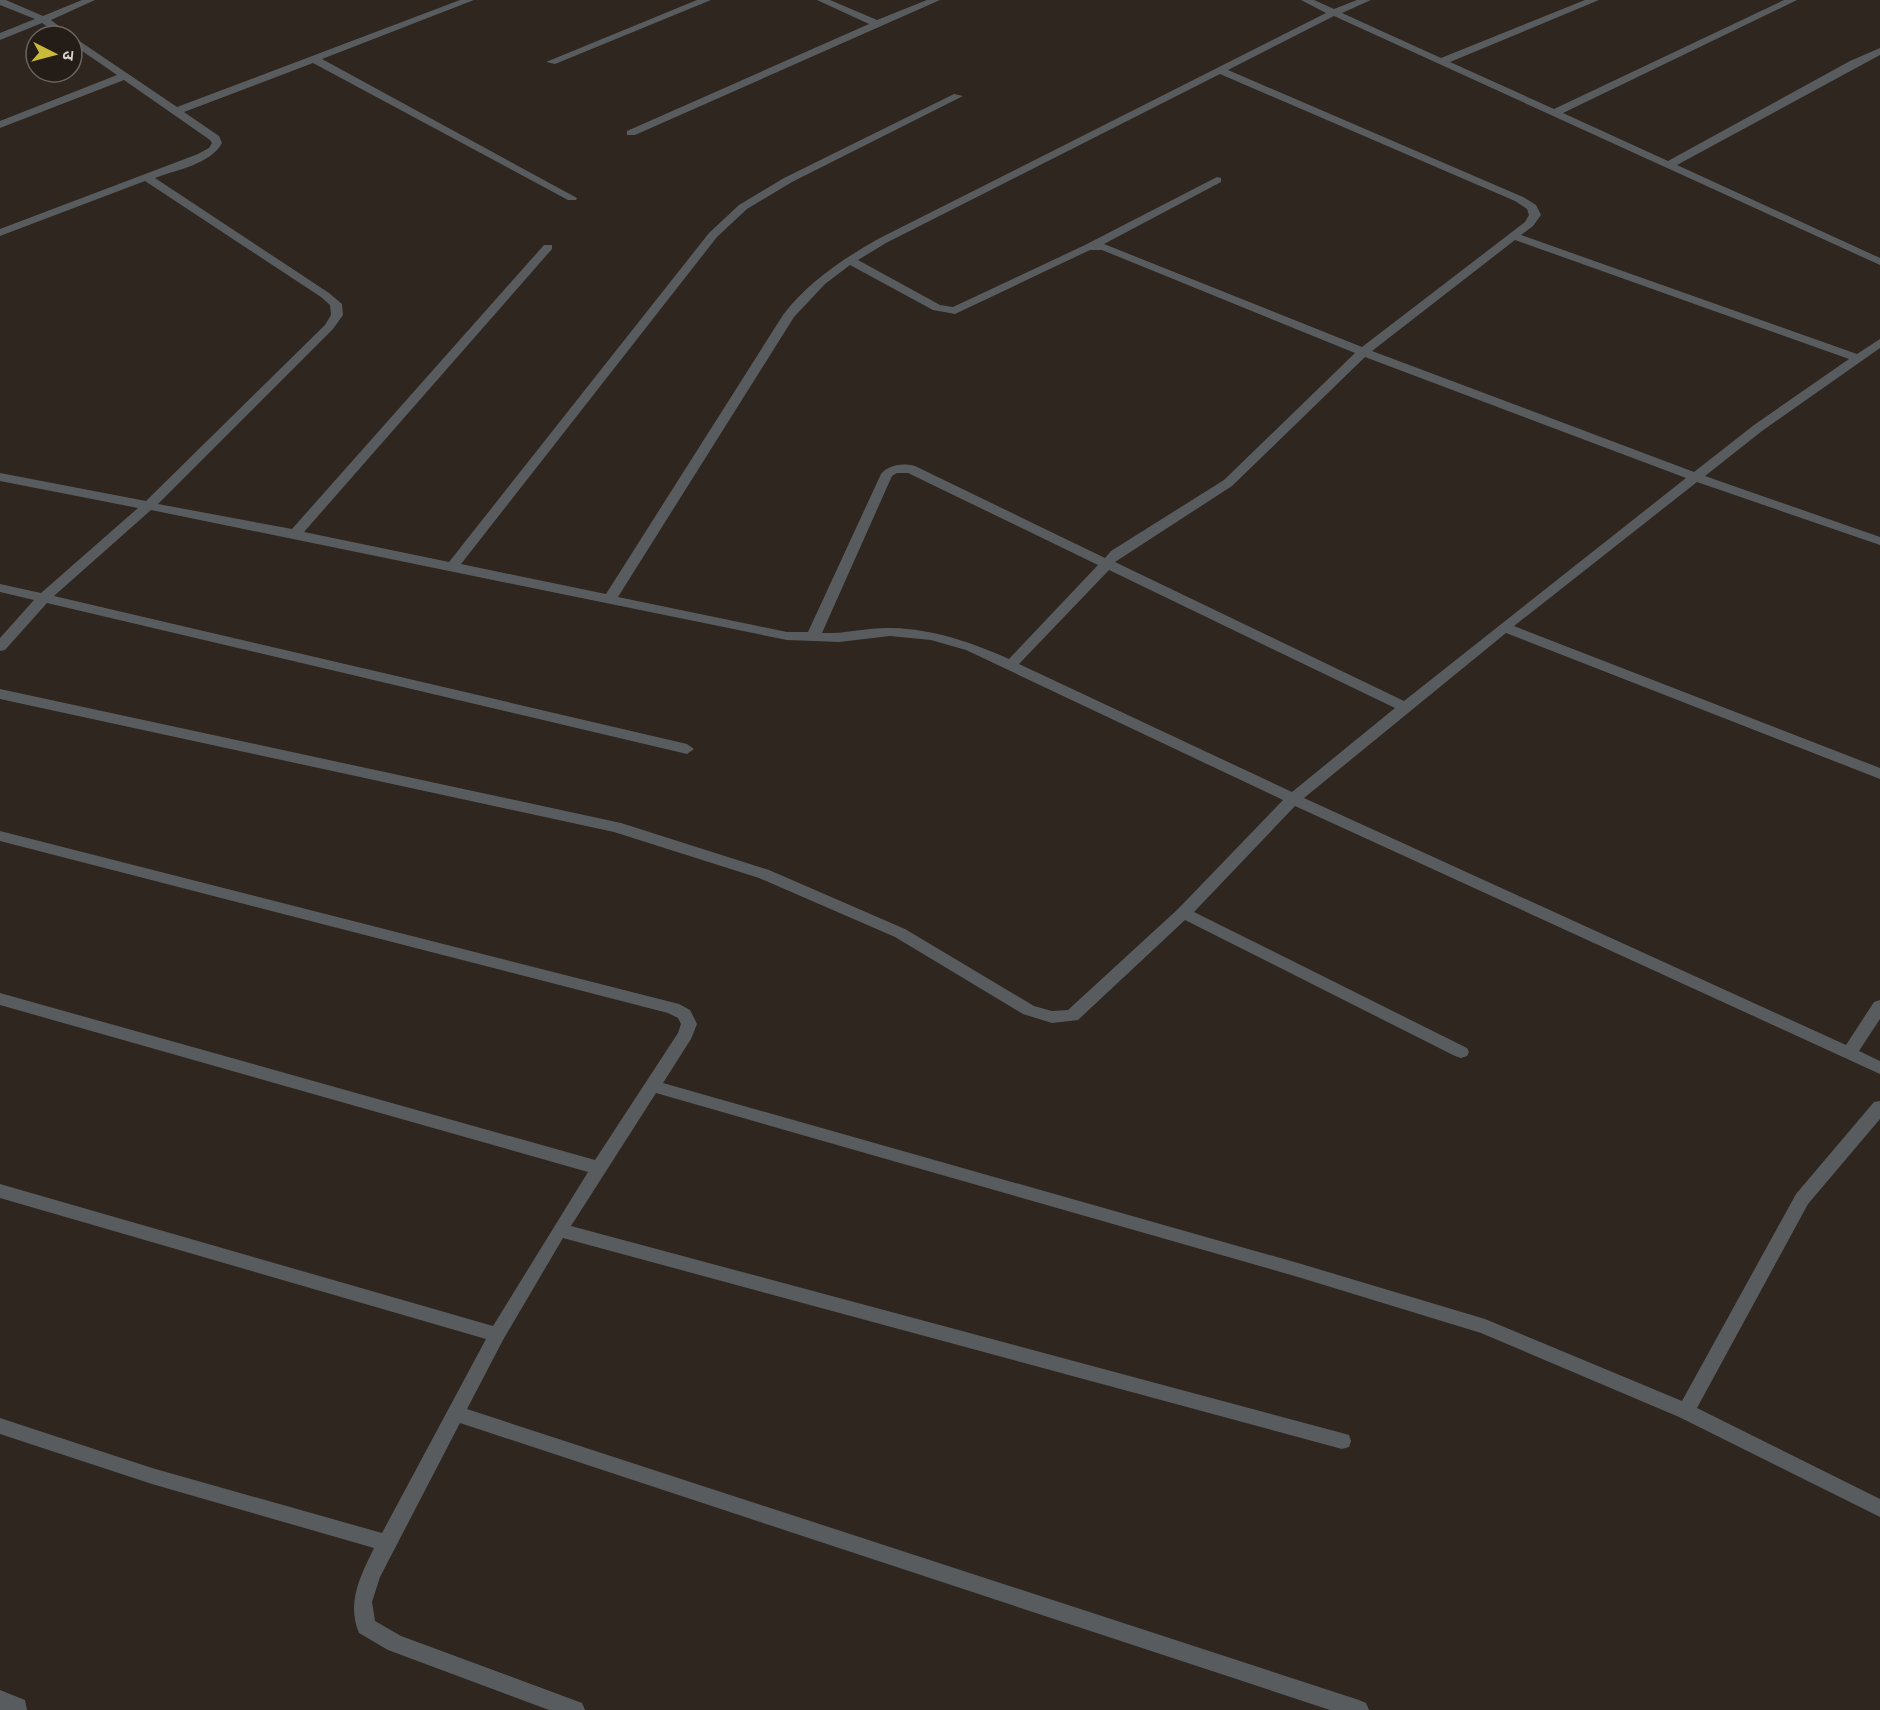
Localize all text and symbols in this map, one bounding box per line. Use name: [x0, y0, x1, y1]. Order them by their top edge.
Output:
north arrow: [24, 24, 84, 84]
text: उ: [59, 50, 76, 62]

